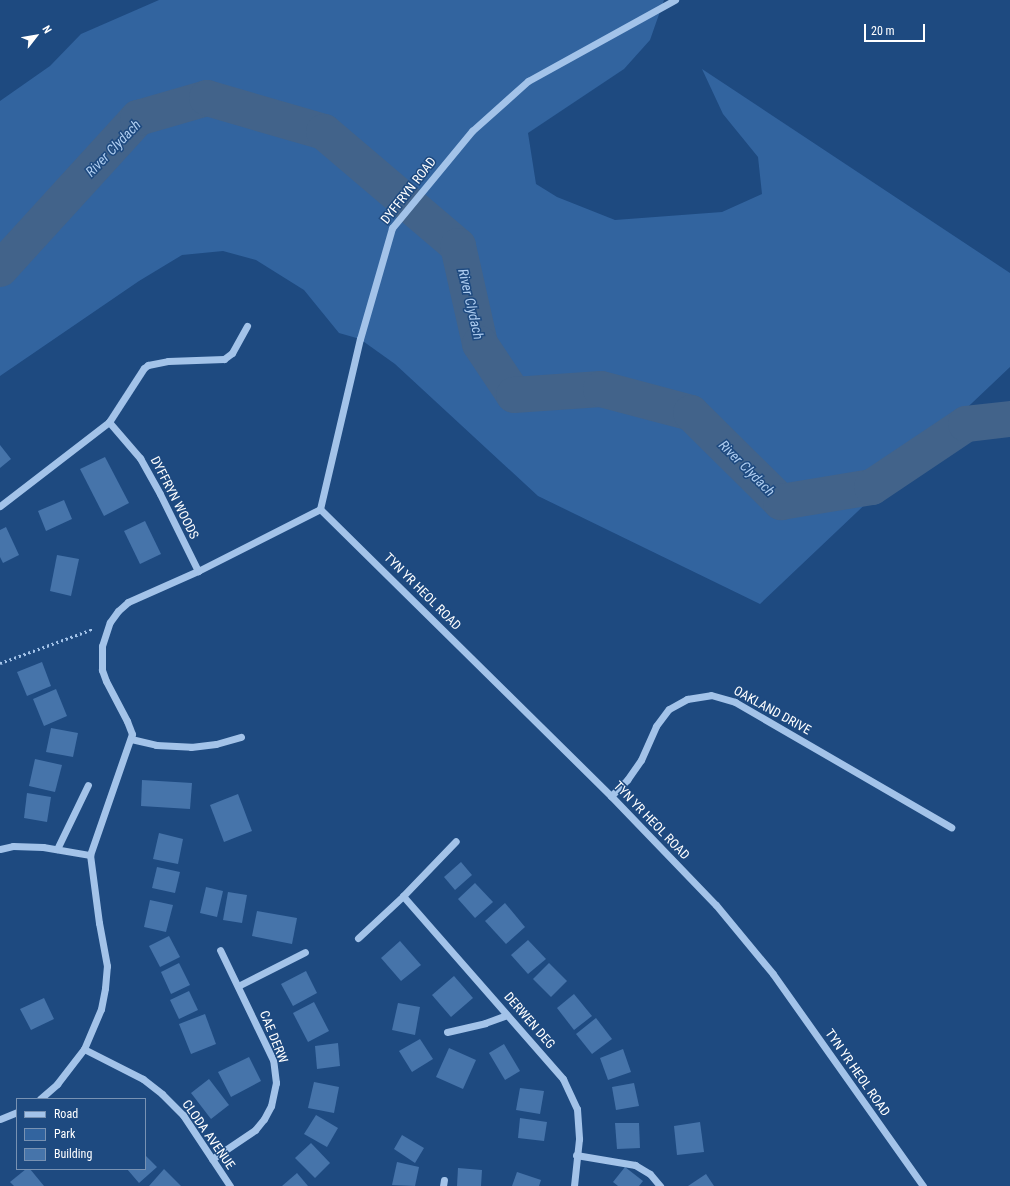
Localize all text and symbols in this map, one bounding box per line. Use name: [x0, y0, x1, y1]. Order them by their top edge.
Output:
north arrow: [16, 16, 56, 56]
scale bar: [866, 16, 927, 42]
text: N: [39, 23, 54, 36]
text: 20 m: [871, 24, 895, 38]
water label: River Clydach: [82, 116, 144, 180]
street label: DYFFRYN ROAD: [378, 155, 440, 227]
water label: River Clydach: [455, 267, 487, 341]
water label: River Clydach: [716, 437, 778, 499]
street label: DYFFRYN WOODS: [146, 454, 202, 542]
street label: TYN YR HEOL ROAD: [380, 550, 464, 634]
street label: OAKLAND DRIVE: [731, 683, 813, 739]
street label: TYN YR HEOL ROAD: [610, 779, 692, 863]
street label: DERWEN DEG: [500, 990, 558, 1052]
street label: CAE DERW: [255, 1009, 291, 1065]
street label: TYN YR HEOL ROAD: [821, 1027, 893, 1119]
street label: CLODA AVENUE: [178, 1097, 238, 1173]
legend: [16, 1098, 146, 1170]
text: Road: [54, 1107, 78, 1121]
text: Park: [54, 1127, 75, 1141]
text: Building: [54, 1147, 92, 1161]

